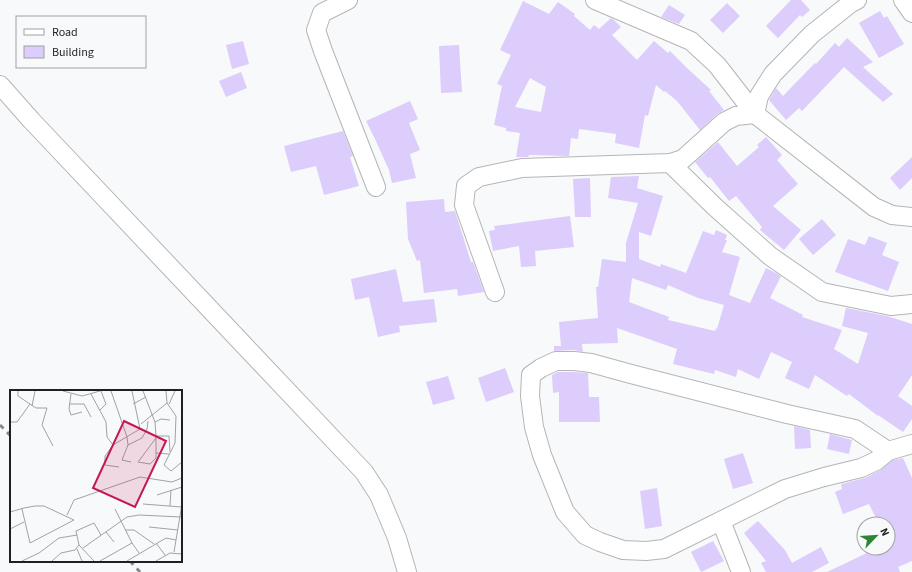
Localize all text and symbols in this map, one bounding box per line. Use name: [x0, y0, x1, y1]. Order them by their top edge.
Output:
legend: [16, 16, 146, 68]
text: Road: [52, 24, 78, 41]
text: Building: [52, 44, 94, 61]
inset map: [10, 390, 182, 562]
north arrow: [856, 516, 896, 556]
text: N: [876, 525, 893, 538]

